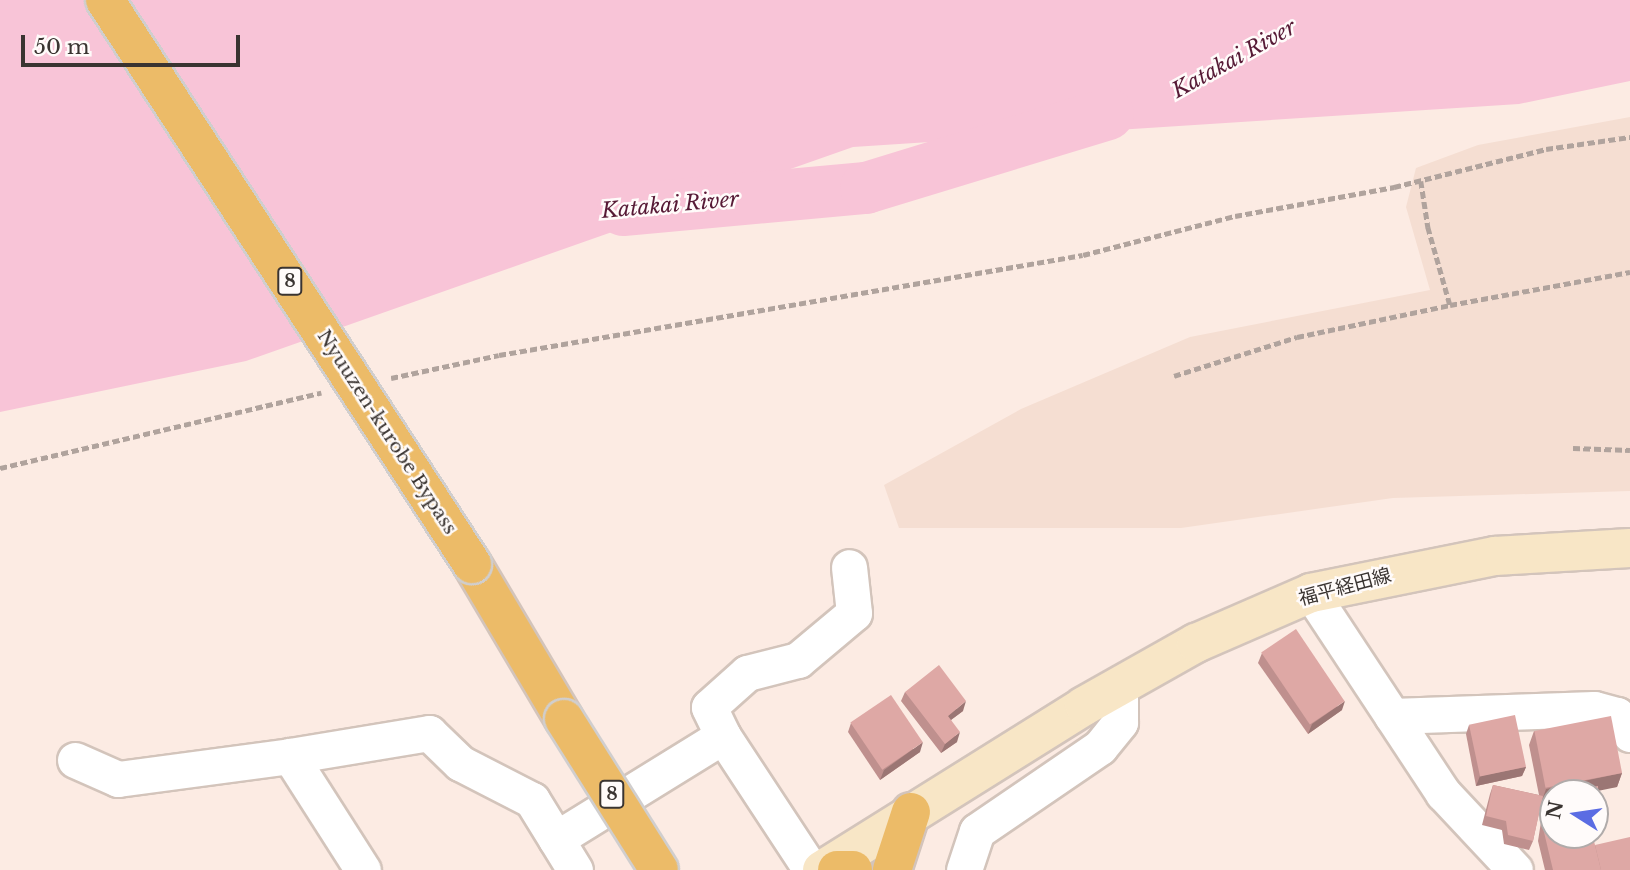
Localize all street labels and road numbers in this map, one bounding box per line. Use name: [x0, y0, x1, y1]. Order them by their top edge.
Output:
road number: 8: [276, 267, 304, 296]
street label: Nyuuzen-kurobe Bypass: [312, 326, 462, 538]
street label: 福平経田線: [1296, 564, 1394, 610]
road number: 8: [598, 780, 626, 808]

